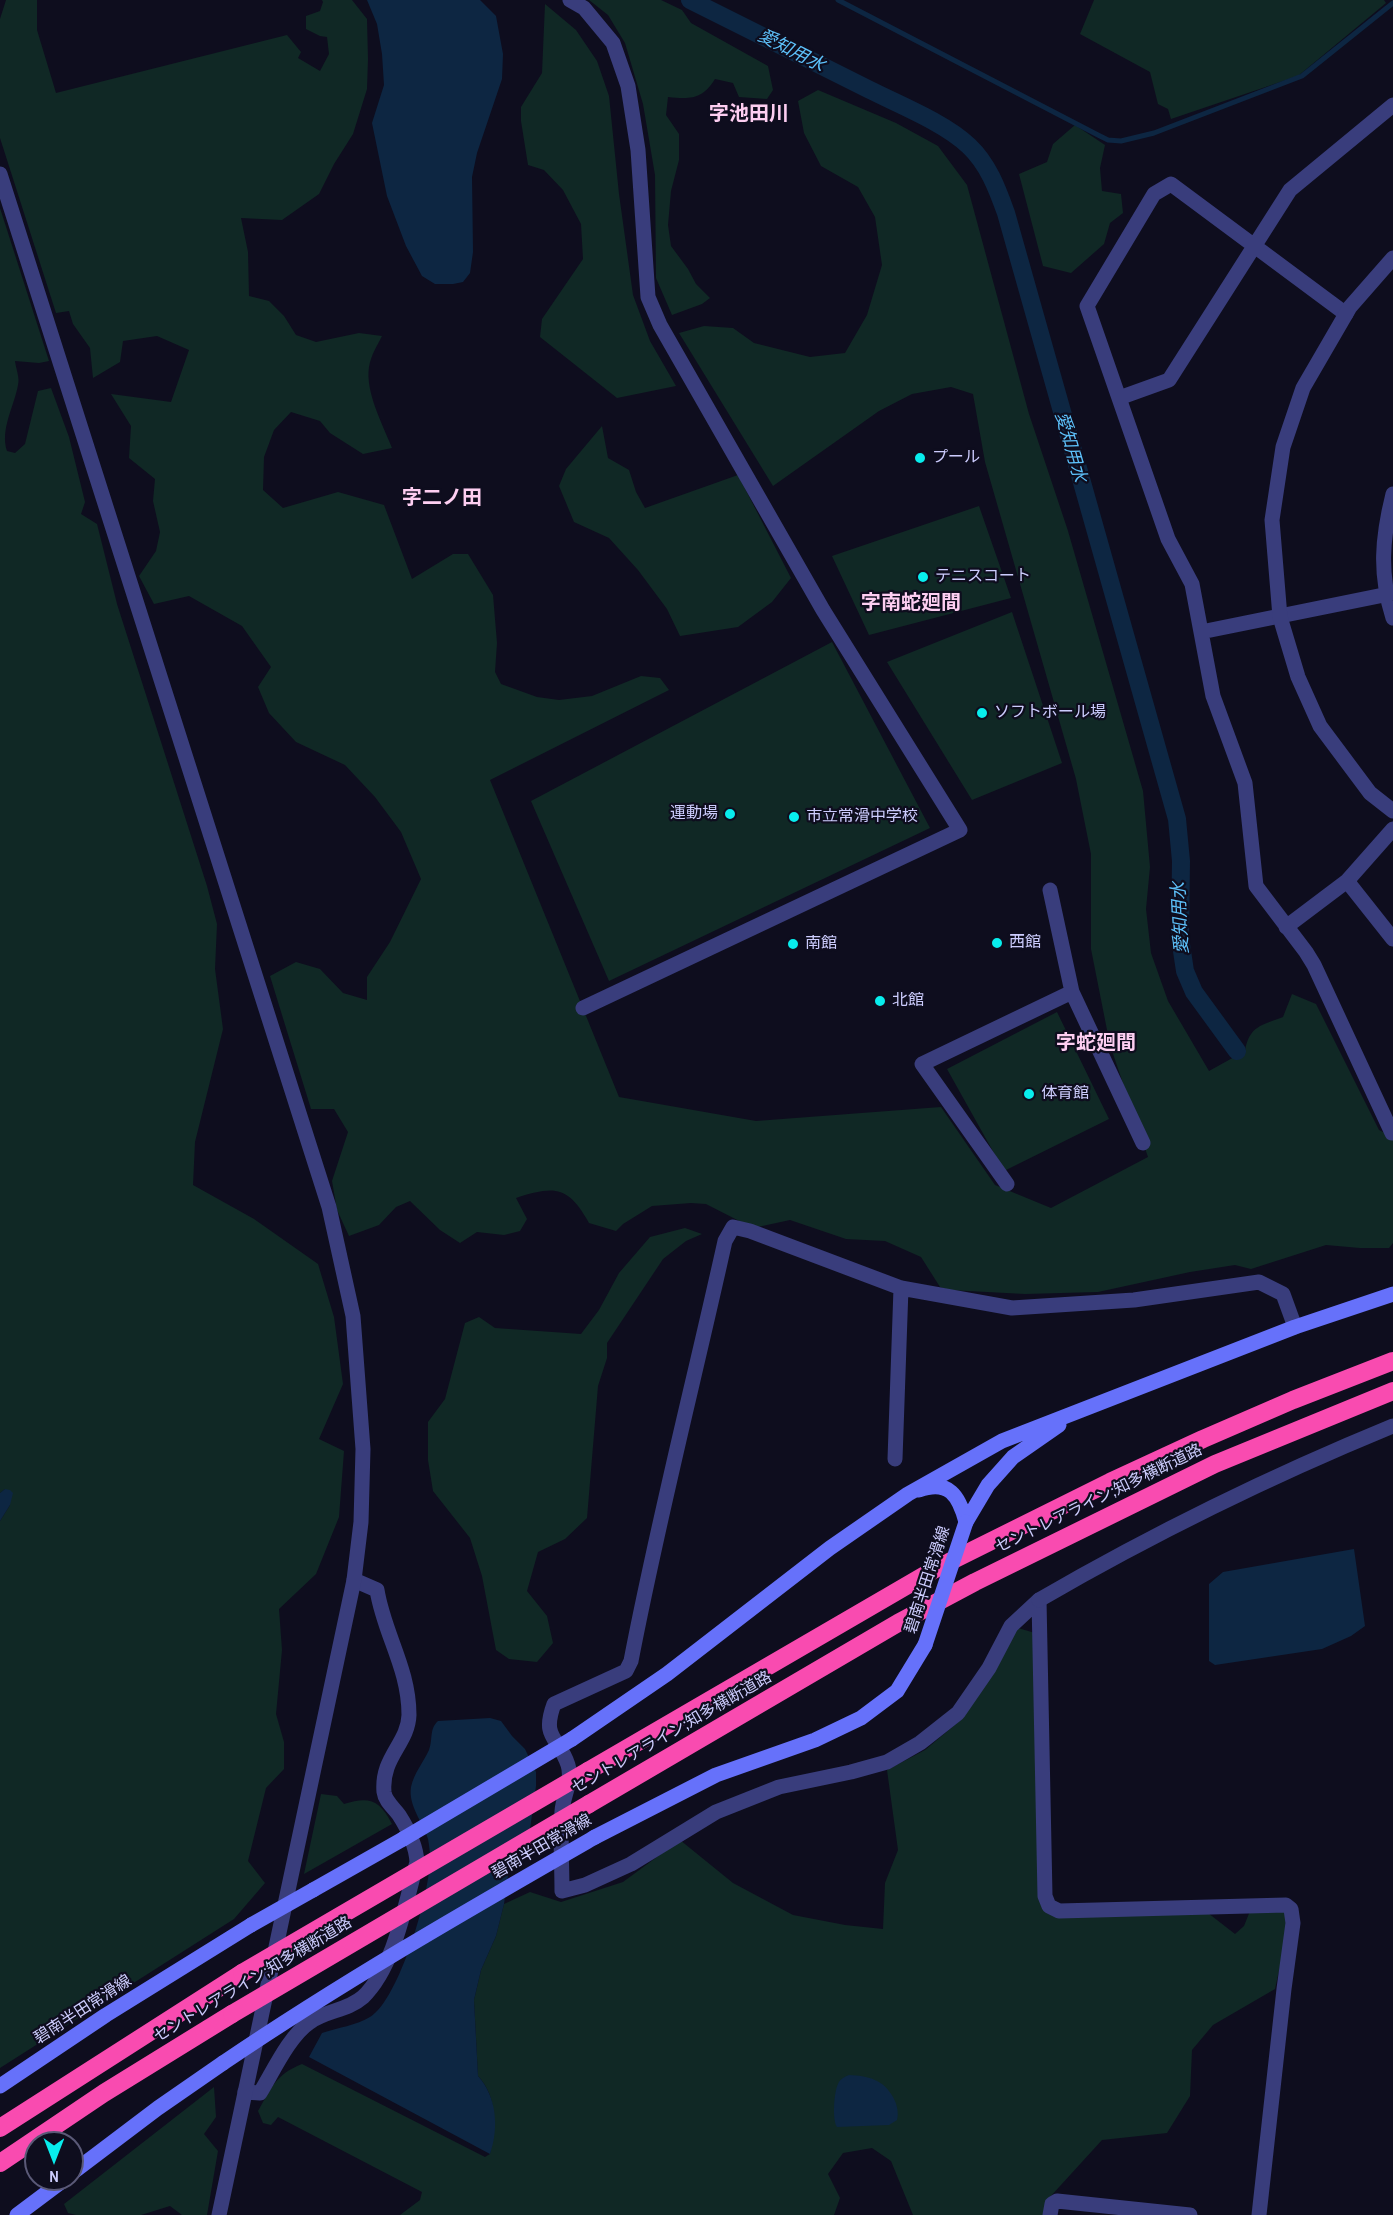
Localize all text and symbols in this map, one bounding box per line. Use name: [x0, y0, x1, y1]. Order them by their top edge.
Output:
water label: 愛知用水: [754, 25, 828, 77]
district label: 字池田川: [709, 103, 789, 127]
water label: 愛知用水: [1050, 409, 1090, 485]
place label: プール: [932, 448, 980, 468]
marker: プール: [913, 451, 927, 465]
district label: 字二ノ田: [402, 487, 482, 511]
place label: テニスコート: [935, 567, 1031, 587]
marker: テニスコート: [916, 570, 930, 584]
district label: 字南蛇廻間: [861, 592, 961, 616]
place label: ソフトボール場: [994, 703, 1106, 723]
marker: ソフトボール場: [975, 706, 989, 720]
place label: 運動場: [670, 804, 718, 824]
marker: 運動場: [723, 807, 737, 821]
place label: 市立常滑中学校: [806, 807, 918, 827]
marker: 市立常滑中学校: [787, 810, 801, 824]
water label: 愛知用水: [1168, 881, 1194, 955]
place label: 西館: [1009, 933, 1041, 953]
place label: 南館: [805, 934, 837, 954]
marker: 西館: [990, 936, 1004, 950]
marker: 南館: [786, 937, 800, 951]
place label: 北館: [892, 991, 924, 1011]
marker: 北館: [873, 994, 887, 1008]
district label: 字蛇廻間: [1056, 1032, 1136, 1056]
place label: 体育館: [1041, 1084, 1089, 1104]
marker: 体育館: [1022, 1087, 1036, 1101]
street label: セントレアライン;知多横断道路: [992, 1440, 1206, 1558]
street label: 碧南半田常滑線: [902, 1524, 954, 1636]
street label: セントレアライン;知多横断道路: [569, 1668, 775, 1798]
street label: 碧南半田常滑線: [489, 1811, 595, 1883]
street label: セントレアライン;知多横断道路: [150, 1913, 356, 2047]
street label: 碧南半田常滑線: [31, 1971, 135, 2049]
north arrow: [24, 2131, 84, 2191]
text: N: [49, 2166, 59, 2188]

